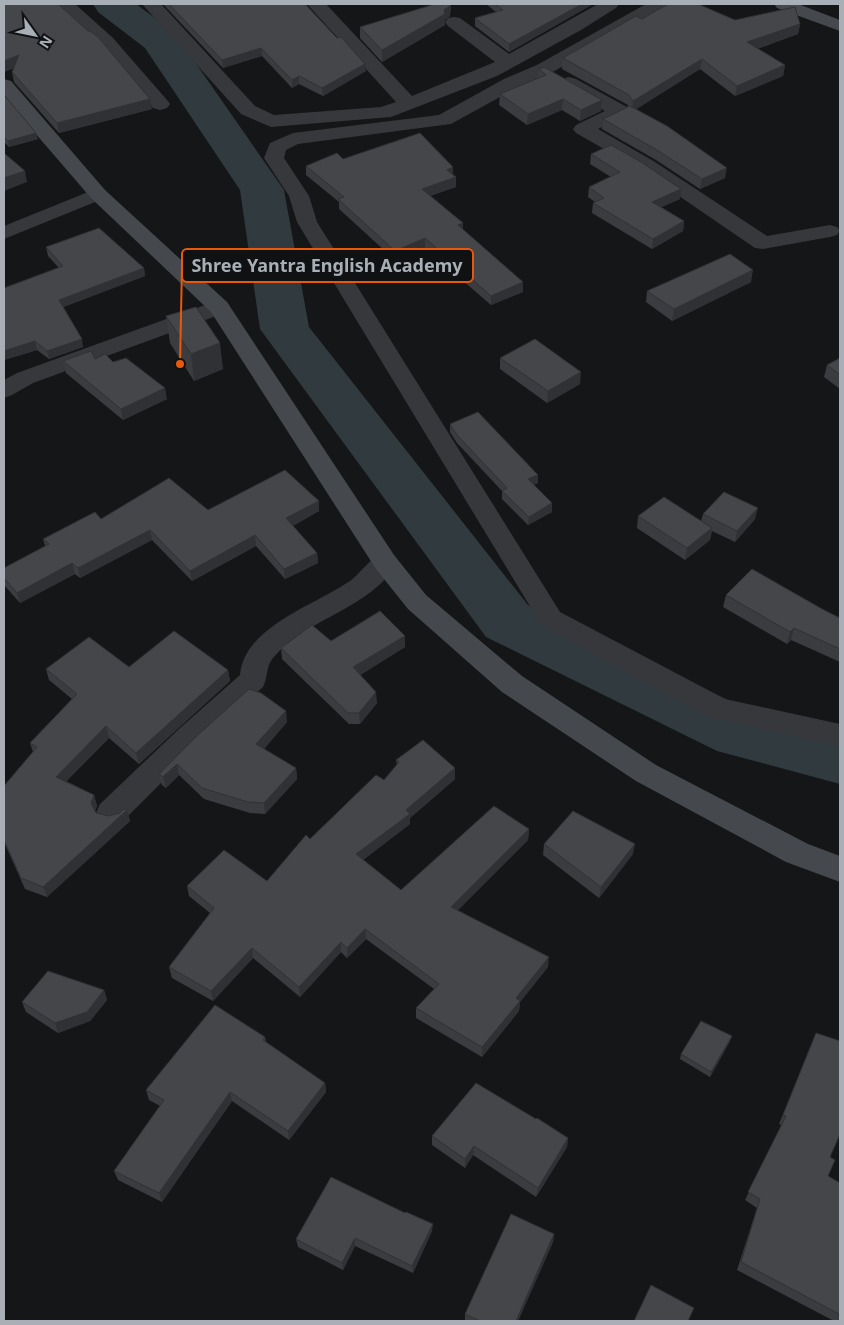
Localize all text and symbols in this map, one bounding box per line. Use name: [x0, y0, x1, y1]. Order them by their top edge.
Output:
north arrow: [10, 10, 60, 60]
text: N: [35, 32, 57, 52]
callout: Shree Yantra English Academy: [182, 249, 473, 282]
text: Shree Yantra English Academy: [191, 253, 463, 277]

